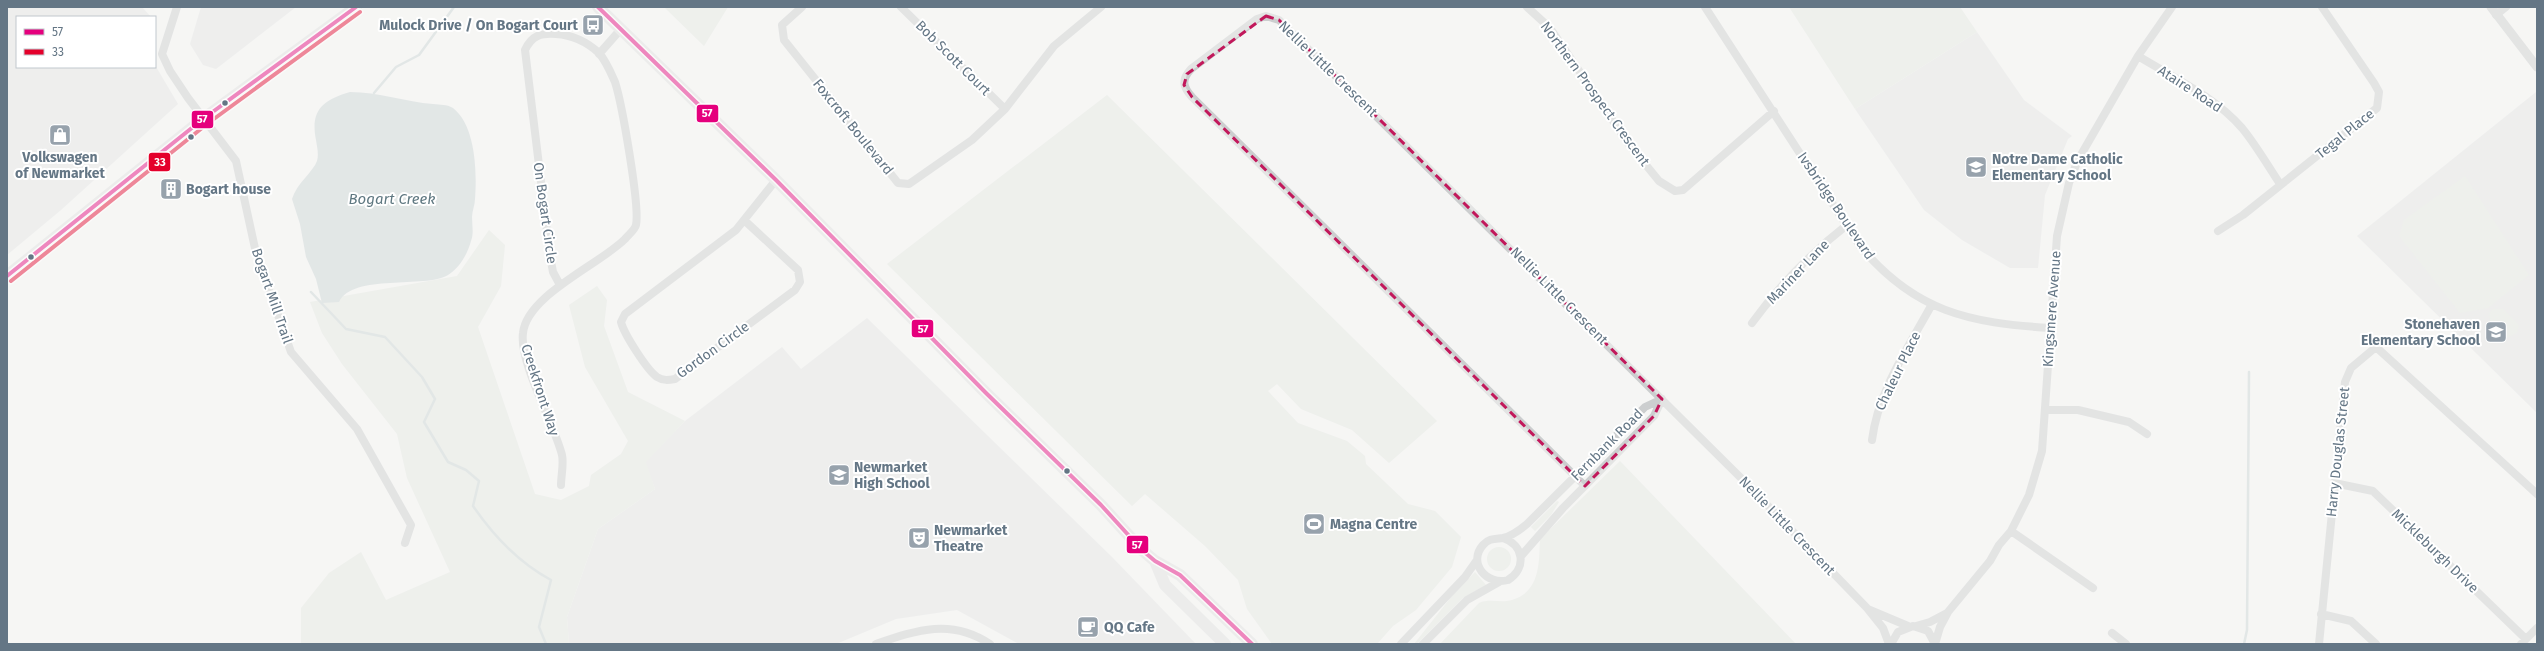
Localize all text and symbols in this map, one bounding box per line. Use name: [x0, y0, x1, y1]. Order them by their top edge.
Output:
bus stop icon: Mulock Drive / On Bogart Court: [580, 12, 606, 38]
legend: [16, 16, 156, 68]
place label: Mulock Drive / On Bogart Court: [379, 17, 579, 34]
street label: Bob Scott Court: [912, 17, 995, 100]
street label: Nellie Little Crescent: [1275, 17, 1382, 121]
street label: Northern Prospect Crescent: [1537, 18, 1654, 170]
text: 57: [52, 25, 63, 39]
text: 33: [52, 45, 64, 59]
street label: Ataire Road: [2155, 62, 2225, 116]
street label: Foxcroft Boulevard: [809, 76, 897, 178]
unlabelled marker: [220, 98, 230, 108]
line badge: 57: [696, 104, 719, 123]
street label: Tegal Place: [2312, 105, 2378, 163]
text: 57: [702, 107, 712, 120]
line badge: 57: [191, 110, 214, 129]
text: 57: [197, 113, 207, 126]
shop icon: Volkswagen of Newmarket: [47, 122, 73, 148]
unlabelled marker: [186, 132, 196, 142]
place label: Volkswagen of Newmarket: [15, 149, 105, 182]
street label: Ivsbridge Boulevard: [1794, 149, 1878, 263]
place label: Notre Dame Catholic Elementary School: [1992, 151, 2123, 184]
line badge: 33: [148, 152, 171, 172]
school or university icon: Notre Dame Catholic Elementary School: [1963, 154, 1989, 180]
text: 33: [153, 156, 166, 169]
street label: On Bogart Circle: [529, 161, 561, 265]
building icon: Bogart house: [158, 176, 184, 202]
place label: Bogart house: [186, 181, 271, 198]
water label: Bogart Creek: [349, 190, 435, 208]
street label: Mariner Lane: [1763, 236, 1833, 308]
street label: Nellie Little Crescent: [1507, 244, 1612, 349]
street label: Bogart Mill Trail: [248, 246, 296, 346]
street label: Kingsmere Avenue: [2039, 250, 2065, 368]
unlabelled marker: [26, 252, 36, 262]
place label: Stonehaven Elementary School: [2361, 316, 2481, 349]
street label: Gordon Circle: [673, 318, 753, 382]
line badge: 57: [911, 319, 934, 338]
school or university icon: Stonehaven Elementary School: [2483, 319, 2509, 345]
text: 57: [918, 323, 928, 336]
street label: Chaleur Place: [1872, 329, 1924, 413]
street label: Creekfront Way: [517, 342, 563, 438]
street label: Harry Douglas Street: [2323, 385, 2353, 518]
street label: Fernbank Road: [1567, 405, 1647, 485]
place label: Newmarket High School: [854, 459, 931, 492]
school or university icon: Newmarket High School: [826, 462, 852, 488]
unlabelled marker: [1062, 466, 1072, 476]
street label: Nellie Little Crescent: [1735, 473, 1839, 580]
street label: Mickleburgh Drive: [2388, 505, 2482, 597]
sports icon: Magna Centre: [1301, 511, 1327, 537]
place label: Magna Centre: [1330, 516, 1417, 533]
place label: Newmarket Theatre: [934, 522, 1008, 555]
theatre icon: Newmarket Theatre: [906, 525, 932, 551]
line badge: 57: [1126, 535, 1149, 554]
text: 57: [1132, 539, 1142, 552]
cafe icon: QQ Cafe: [1075, 614, 1101, 640]
place label: QQ Cafe: [1104, 619, 1155, 636]

